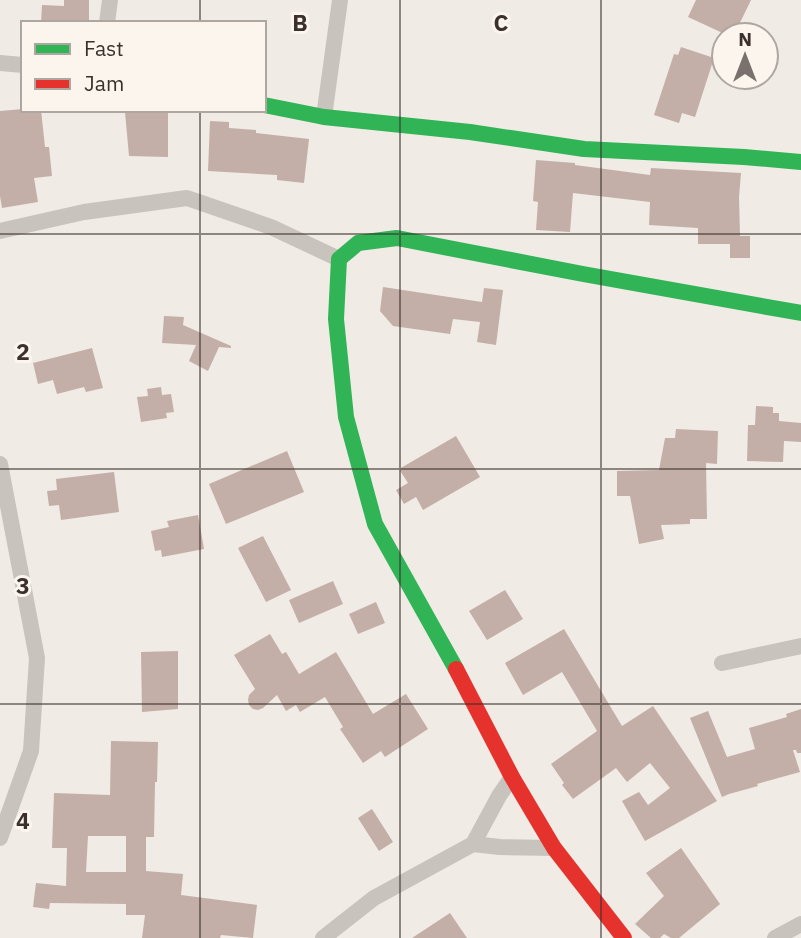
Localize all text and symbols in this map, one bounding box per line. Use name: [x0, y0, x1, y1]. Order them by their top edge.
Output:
text: B: [292, 7, 308, 37]
text: C: [494, 7, 509, 37]
legend: [21, 21, 266, 112]
north arrow: [710, 21, 780, 91]
text: N: [738, 27, 752, 51]
text: Fast: [84, 34, 124, 62]
text: Jam: [84, 69, 124, 97]
text: 2: [16, 336, 30, 366]
text: 3: [16, 570, 30, 600]
text: 4: [16, 805, 30, 835]

